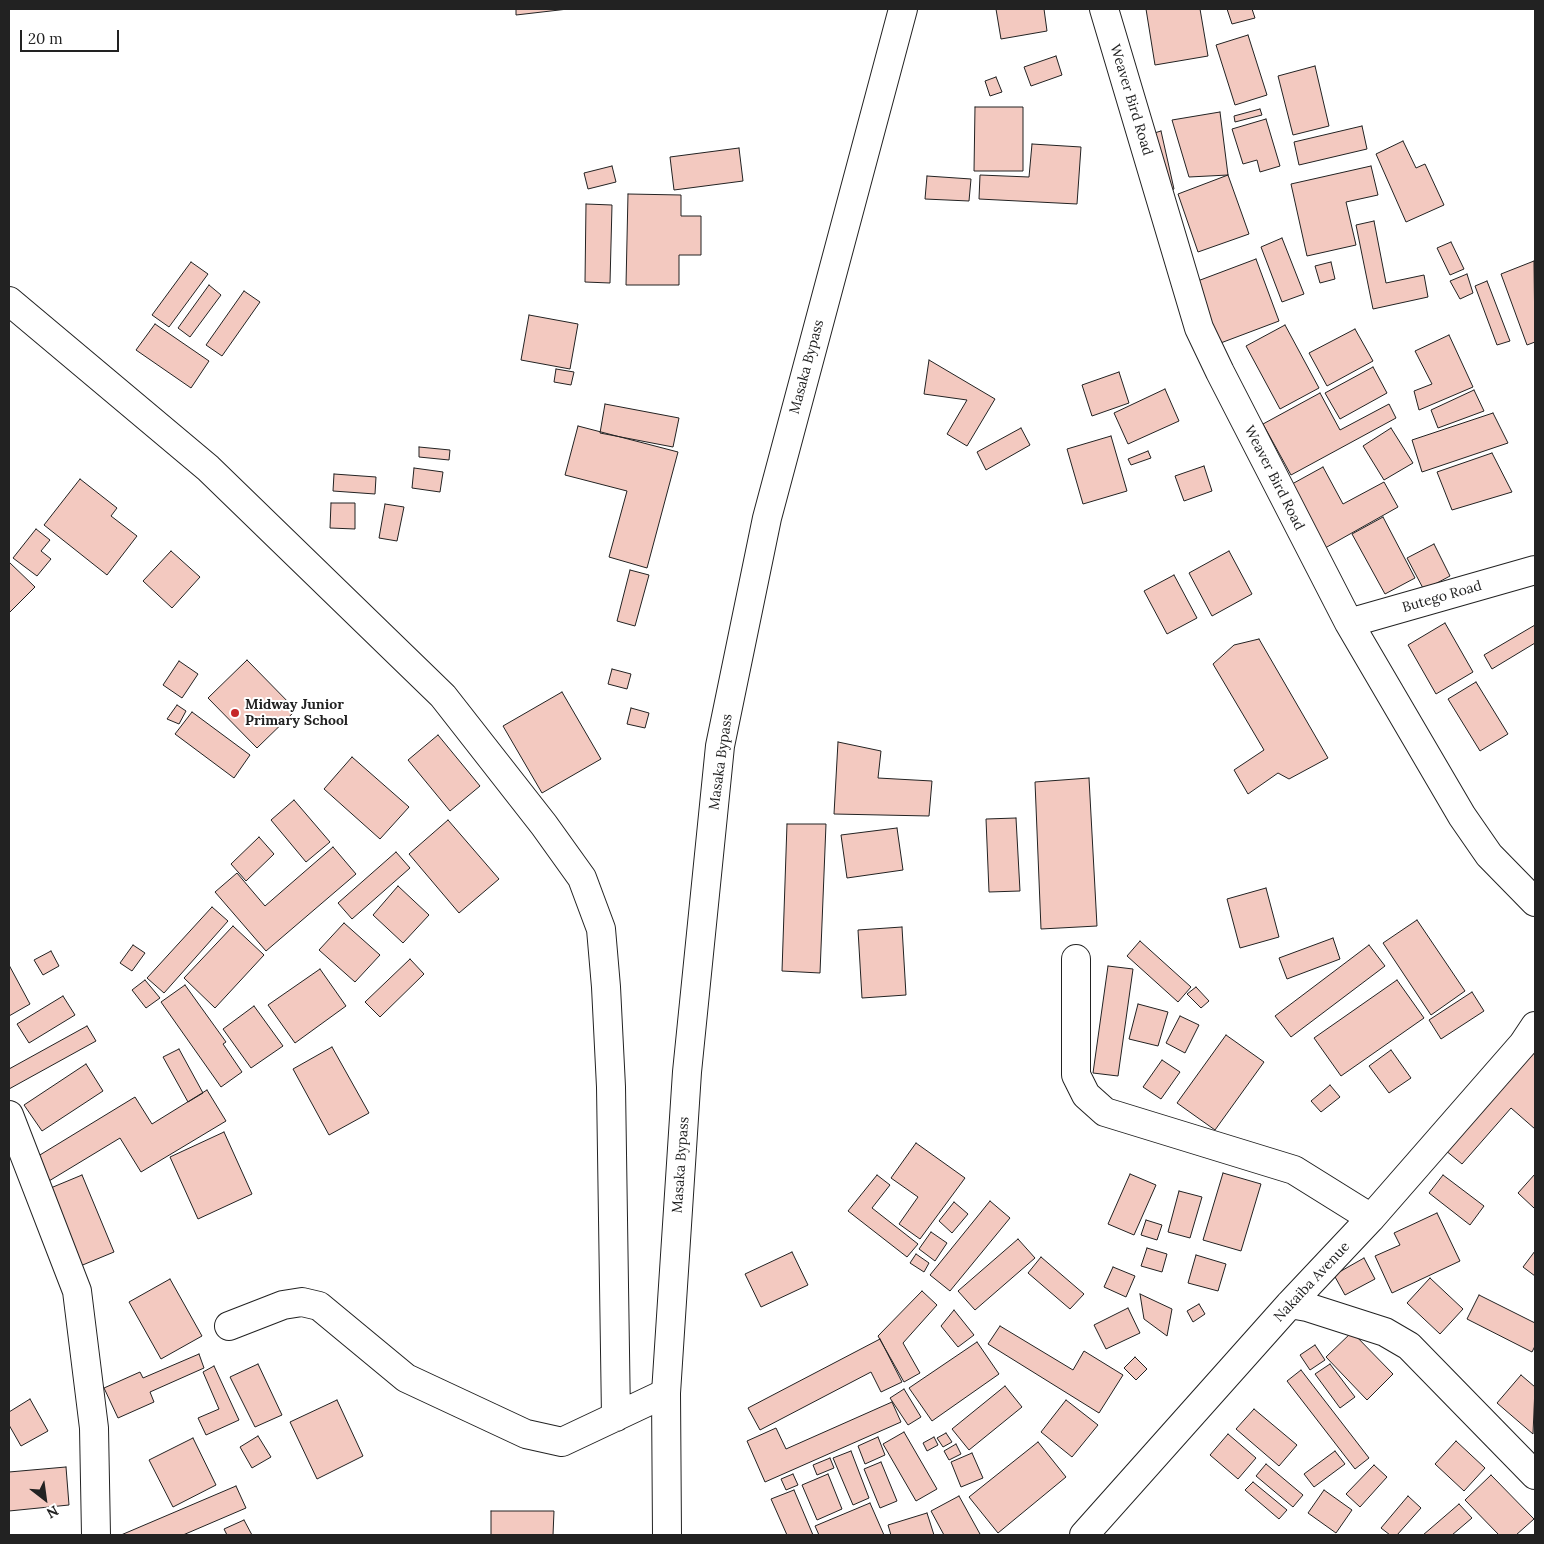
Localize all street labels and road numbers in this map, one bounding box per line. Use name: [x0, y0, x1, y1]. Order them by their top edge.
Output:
street label: Weaver Bird Road: [1106, 42, 1156, 158]
street label: Masaka Bypass: [786, 318, 828, 416]
street label: Weaver Bird Road: [1240, 423, 1308, 533]
street label: Butego Road: [1400, 578, 1484, 616]
street label: Masaka Bypass: [706, 713, 736, 811]
street label: Masaka Bypass: [669, 1116, 693, 1214]
street label: Nakaiba Avenue: [1271, 1239, 1353, 1325]

